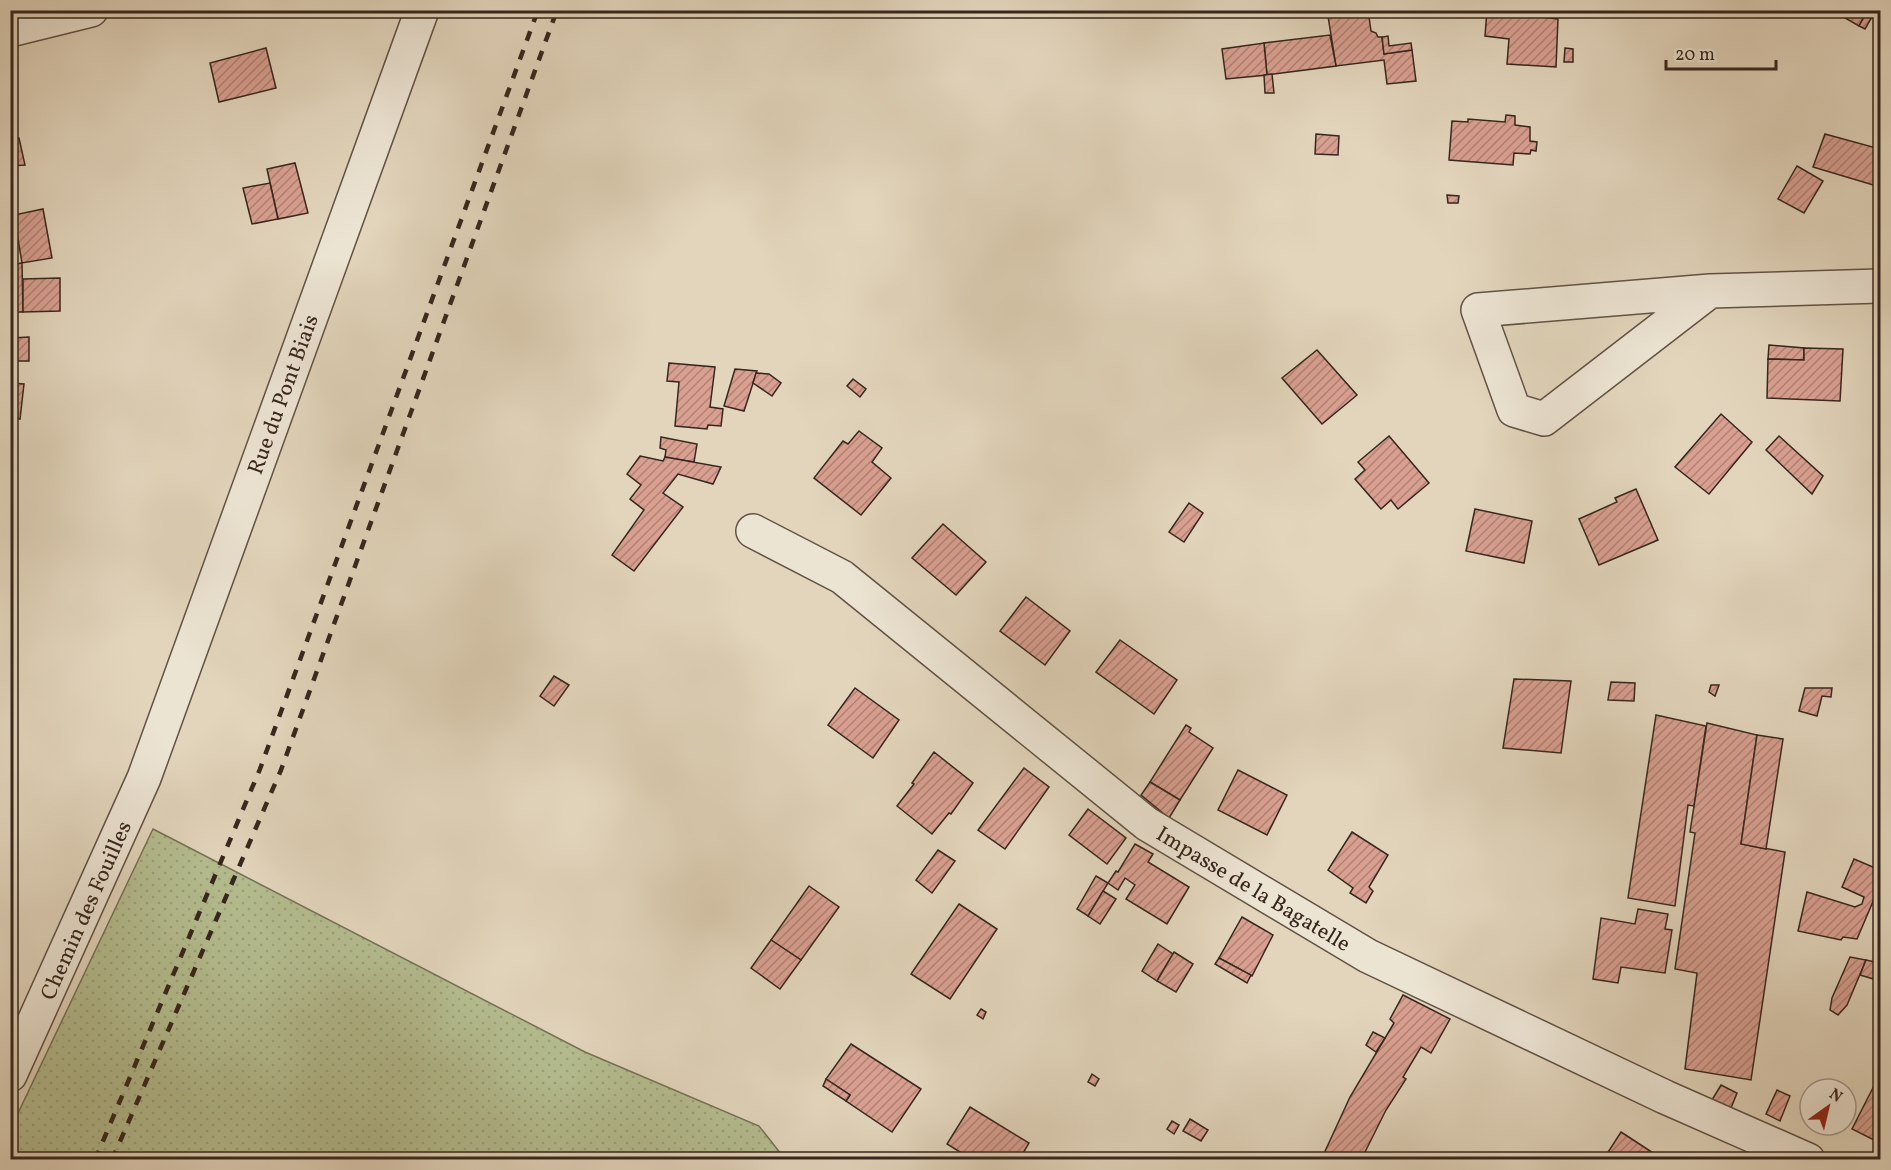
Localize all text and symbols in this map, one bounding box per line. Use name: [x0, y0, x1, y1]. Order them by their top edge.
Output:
scale bar: [1666, 33, 1776, 71]
text: 20 m: [1675, 43, 1715, 68]
street label: Rue du Pont Biais: [241, 311, 328, 479]
street label: Chemin des Fouilles: [34, 816, 141, 1006]
street label: Impasse de la Bagatelle: [1150, 820, 1356, 961]
north arrow: [1798, 1077, 1858, 1137]
text: N: [1824, 1084, 1847, 1109]

